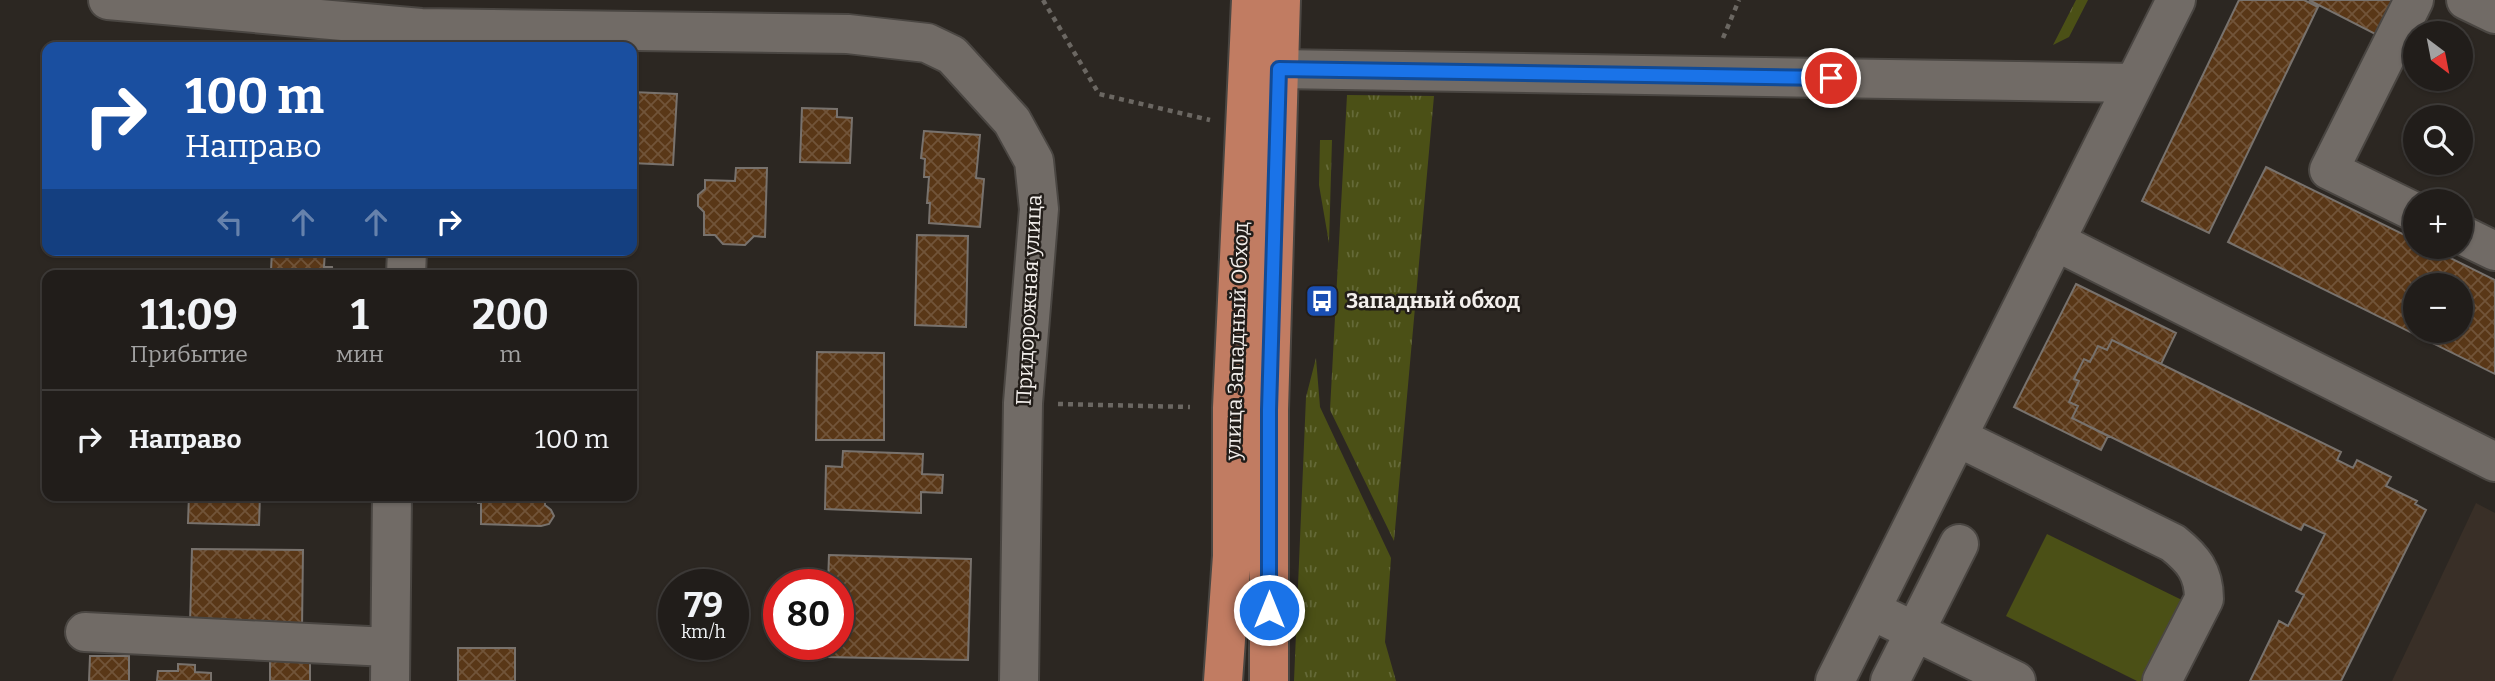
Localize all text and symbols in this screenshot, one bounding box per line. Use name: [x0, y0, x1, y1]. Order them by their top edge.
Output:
north arrow: [2403, 21, 2473, 91]
map controls: [2403, 21, 2473, 343]
pin: [1801, 48, 1861, 108]
icon: arrive: [1812, 59, 1850, 97]
text: 100 m: [185, 67, 324, 126]
icon: right: [70, 70, 161, 161]
button: search: [2403, 105, 2473, 175]
text: Направо: [185, 127, 322, 165]
button: +: [2403, 189, 2473, 259]
street label: Придорожная улица: [1010, 193, 1048, 406]
icon: left: [211, 203, 249, 241]
icon: ahead: [284, 203, 322, 241]
icon: ahead: [357, 203, 395, 241]
icon: right: [430, 203, 468, 241]
street label: улица Западный Обход: [1220, 221, 1254, 462]
button: −: [2403, 273, 2473, 343]
bus stop icon: Западный обход: [1303, 282, 1341, 320]
place label: Западный обход: [1346, 288, 1520, 314]
text: 11:09: [140, 290, 238, 340]
text: 1: [351, 290, 369, 340]
text: 200: [472, 290, 549, 340]
text: Прибытие: [130, 340, 248, 368]
text: мин: [336, 340, 384, 368]
text: m: [499, 340, 521, 368]
icon: right: [70, 420, 108, 458]
text: Направо: [129, 424, 242, 455]
text: 100 m: [535, 424, 609, 455]
speed limit sign: 80: [763, 569, 854, 660]
position arrow: [1232, 573, 1306, 647]
text: 79: [684, 584, 723, 626]
text: km/h: [681, 621, 726, 643]

